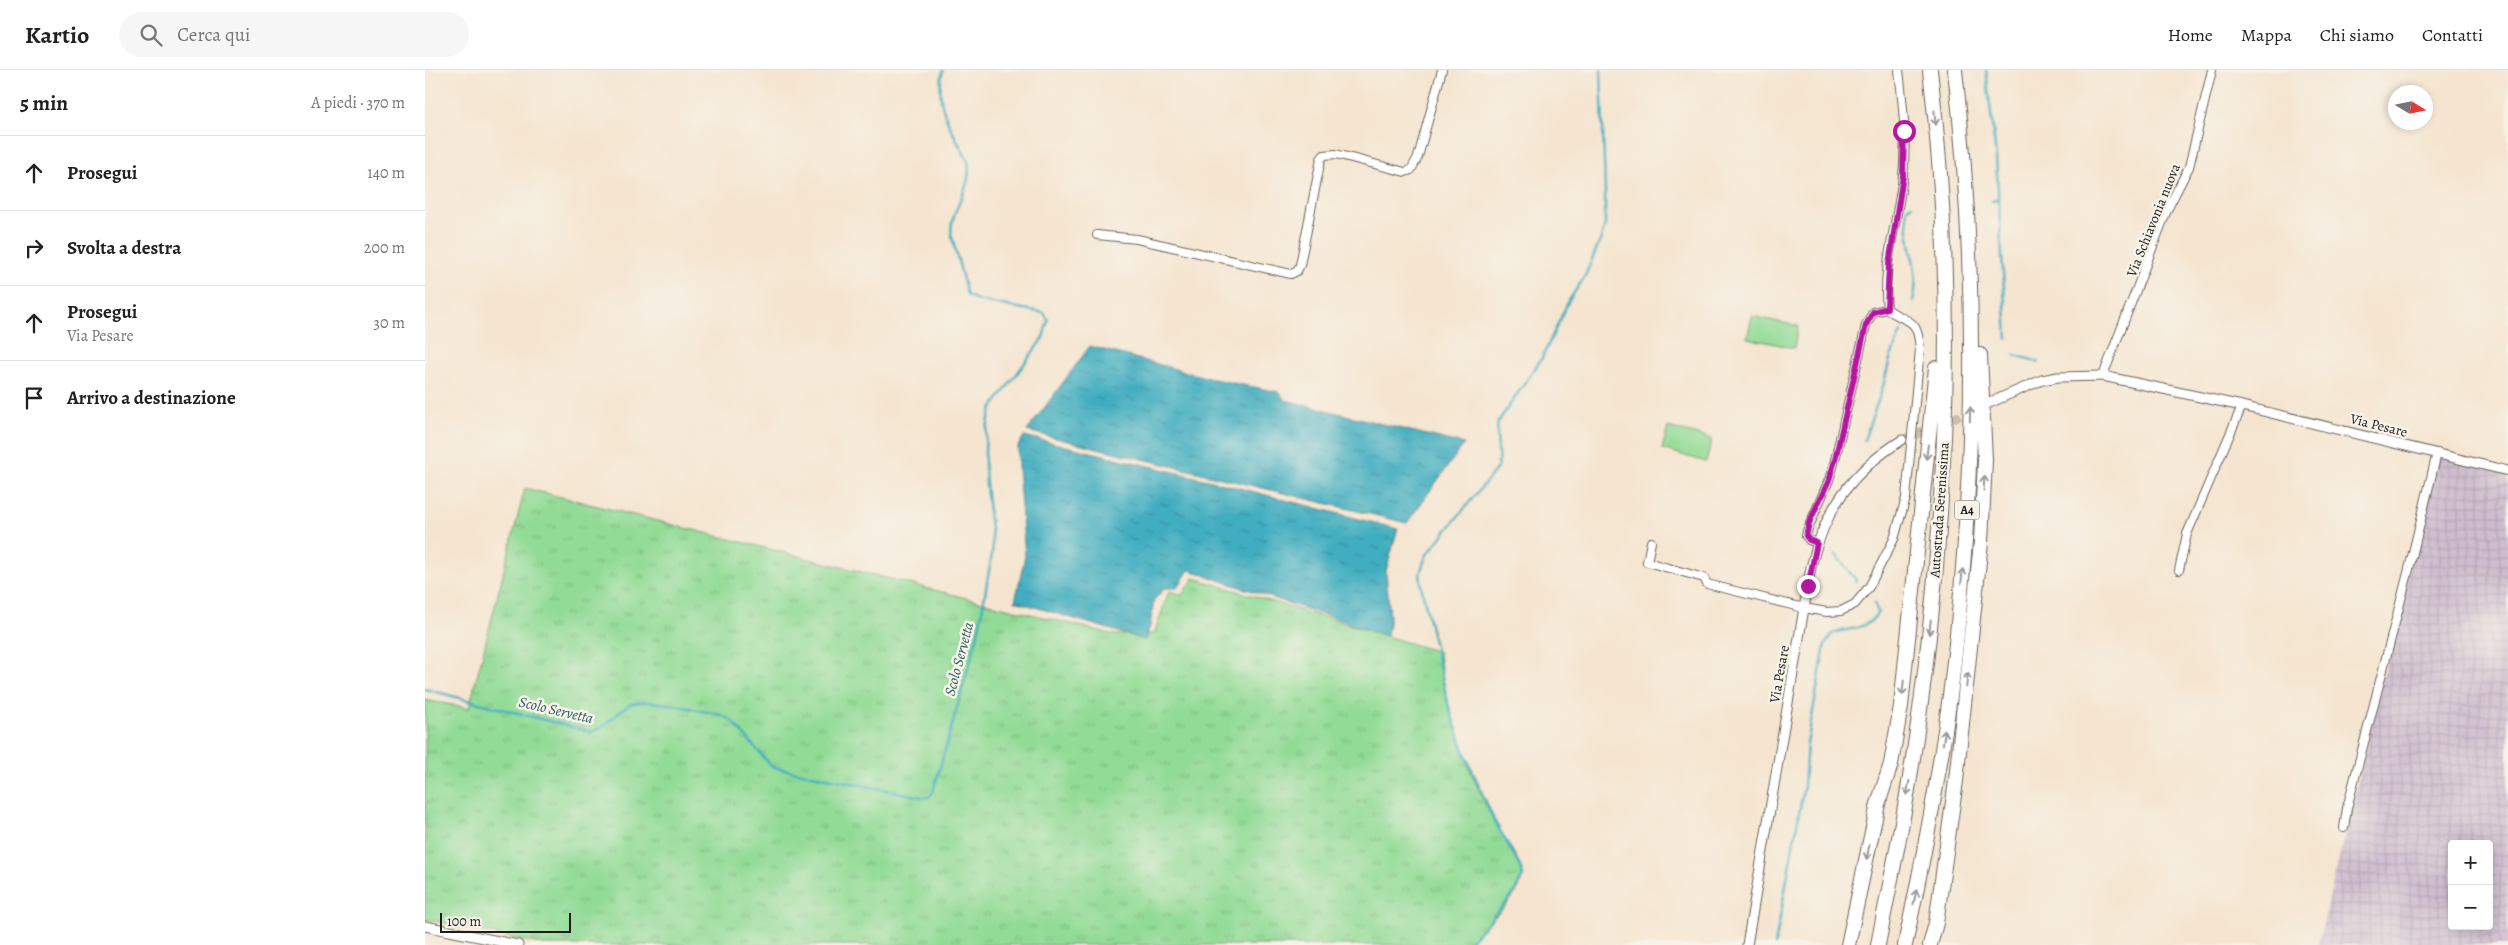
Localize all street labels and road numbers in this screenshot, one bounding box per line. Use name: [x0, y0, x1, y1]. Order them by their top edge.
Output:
street label: Via Schiavonia nuova: [2122, 160, 2185, 280]
street label: Via Pesare: [2347, 409, 2409, 442]
street label: Autostrada Serenissima: [1925, 441, 1954, 579]
road number: A4: [1955, 500, 1979, 520]
street label: Via Pesare: [1765, 644, 1794, 705]

